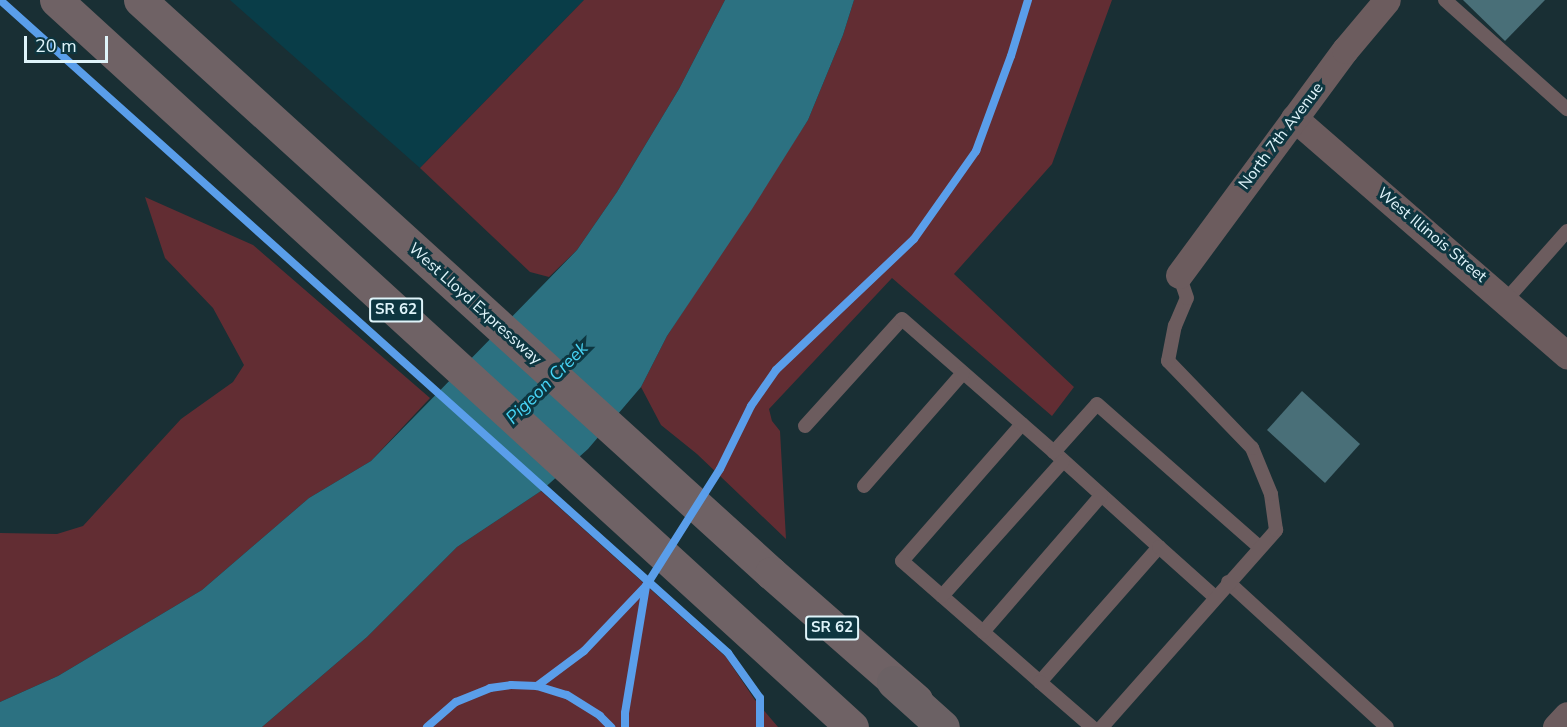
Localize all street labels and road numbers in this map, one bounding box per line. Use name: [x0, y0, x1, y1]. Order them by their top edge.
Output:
street label: North 7th Avenue: [1235, 79, 1327, 193]
street label: West Illinois Street: [1373, 184, 1491, 286]
street label: West Lloyd Expressway: [404, 239, 546, 369]
road number: SR 62: [369, 298, 423, 322]
road number: SR 62: [805, 616, 859, 640]

